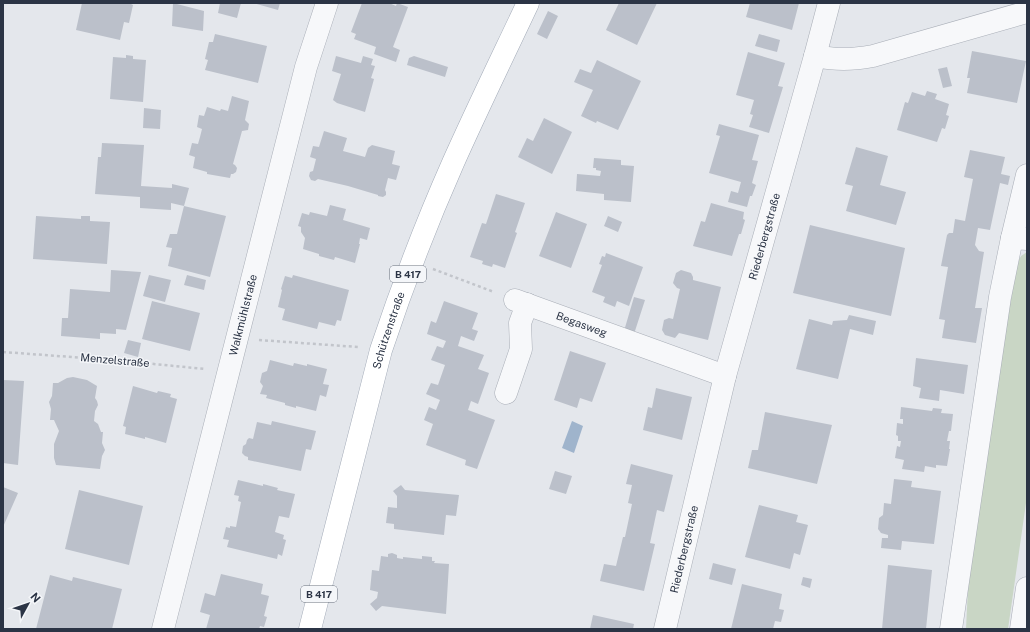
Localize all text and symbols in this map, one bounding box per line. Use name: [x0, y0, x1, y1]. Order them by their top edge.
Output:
street label: Riederbergstraße: [746, 192, 782, 281]
road number: B 417: [390, 266, 426, 282]
street label: Walkmühlstraße: [227, 273, 259, 357]
street label: Schützenstraße: [370, 290, 407, 370]
street label: Begasweg: [555, 309, 609, 339]
street label: Menzelstraße: [80, 351, 150, 369]
street label: Riederbergstraße: [668, 504, 700, 594]
north arrow: [8, 584, 48, 624]
road number: B 417: [301, 586, 337, 602]
text: N: [28, 590, 43, 605]

